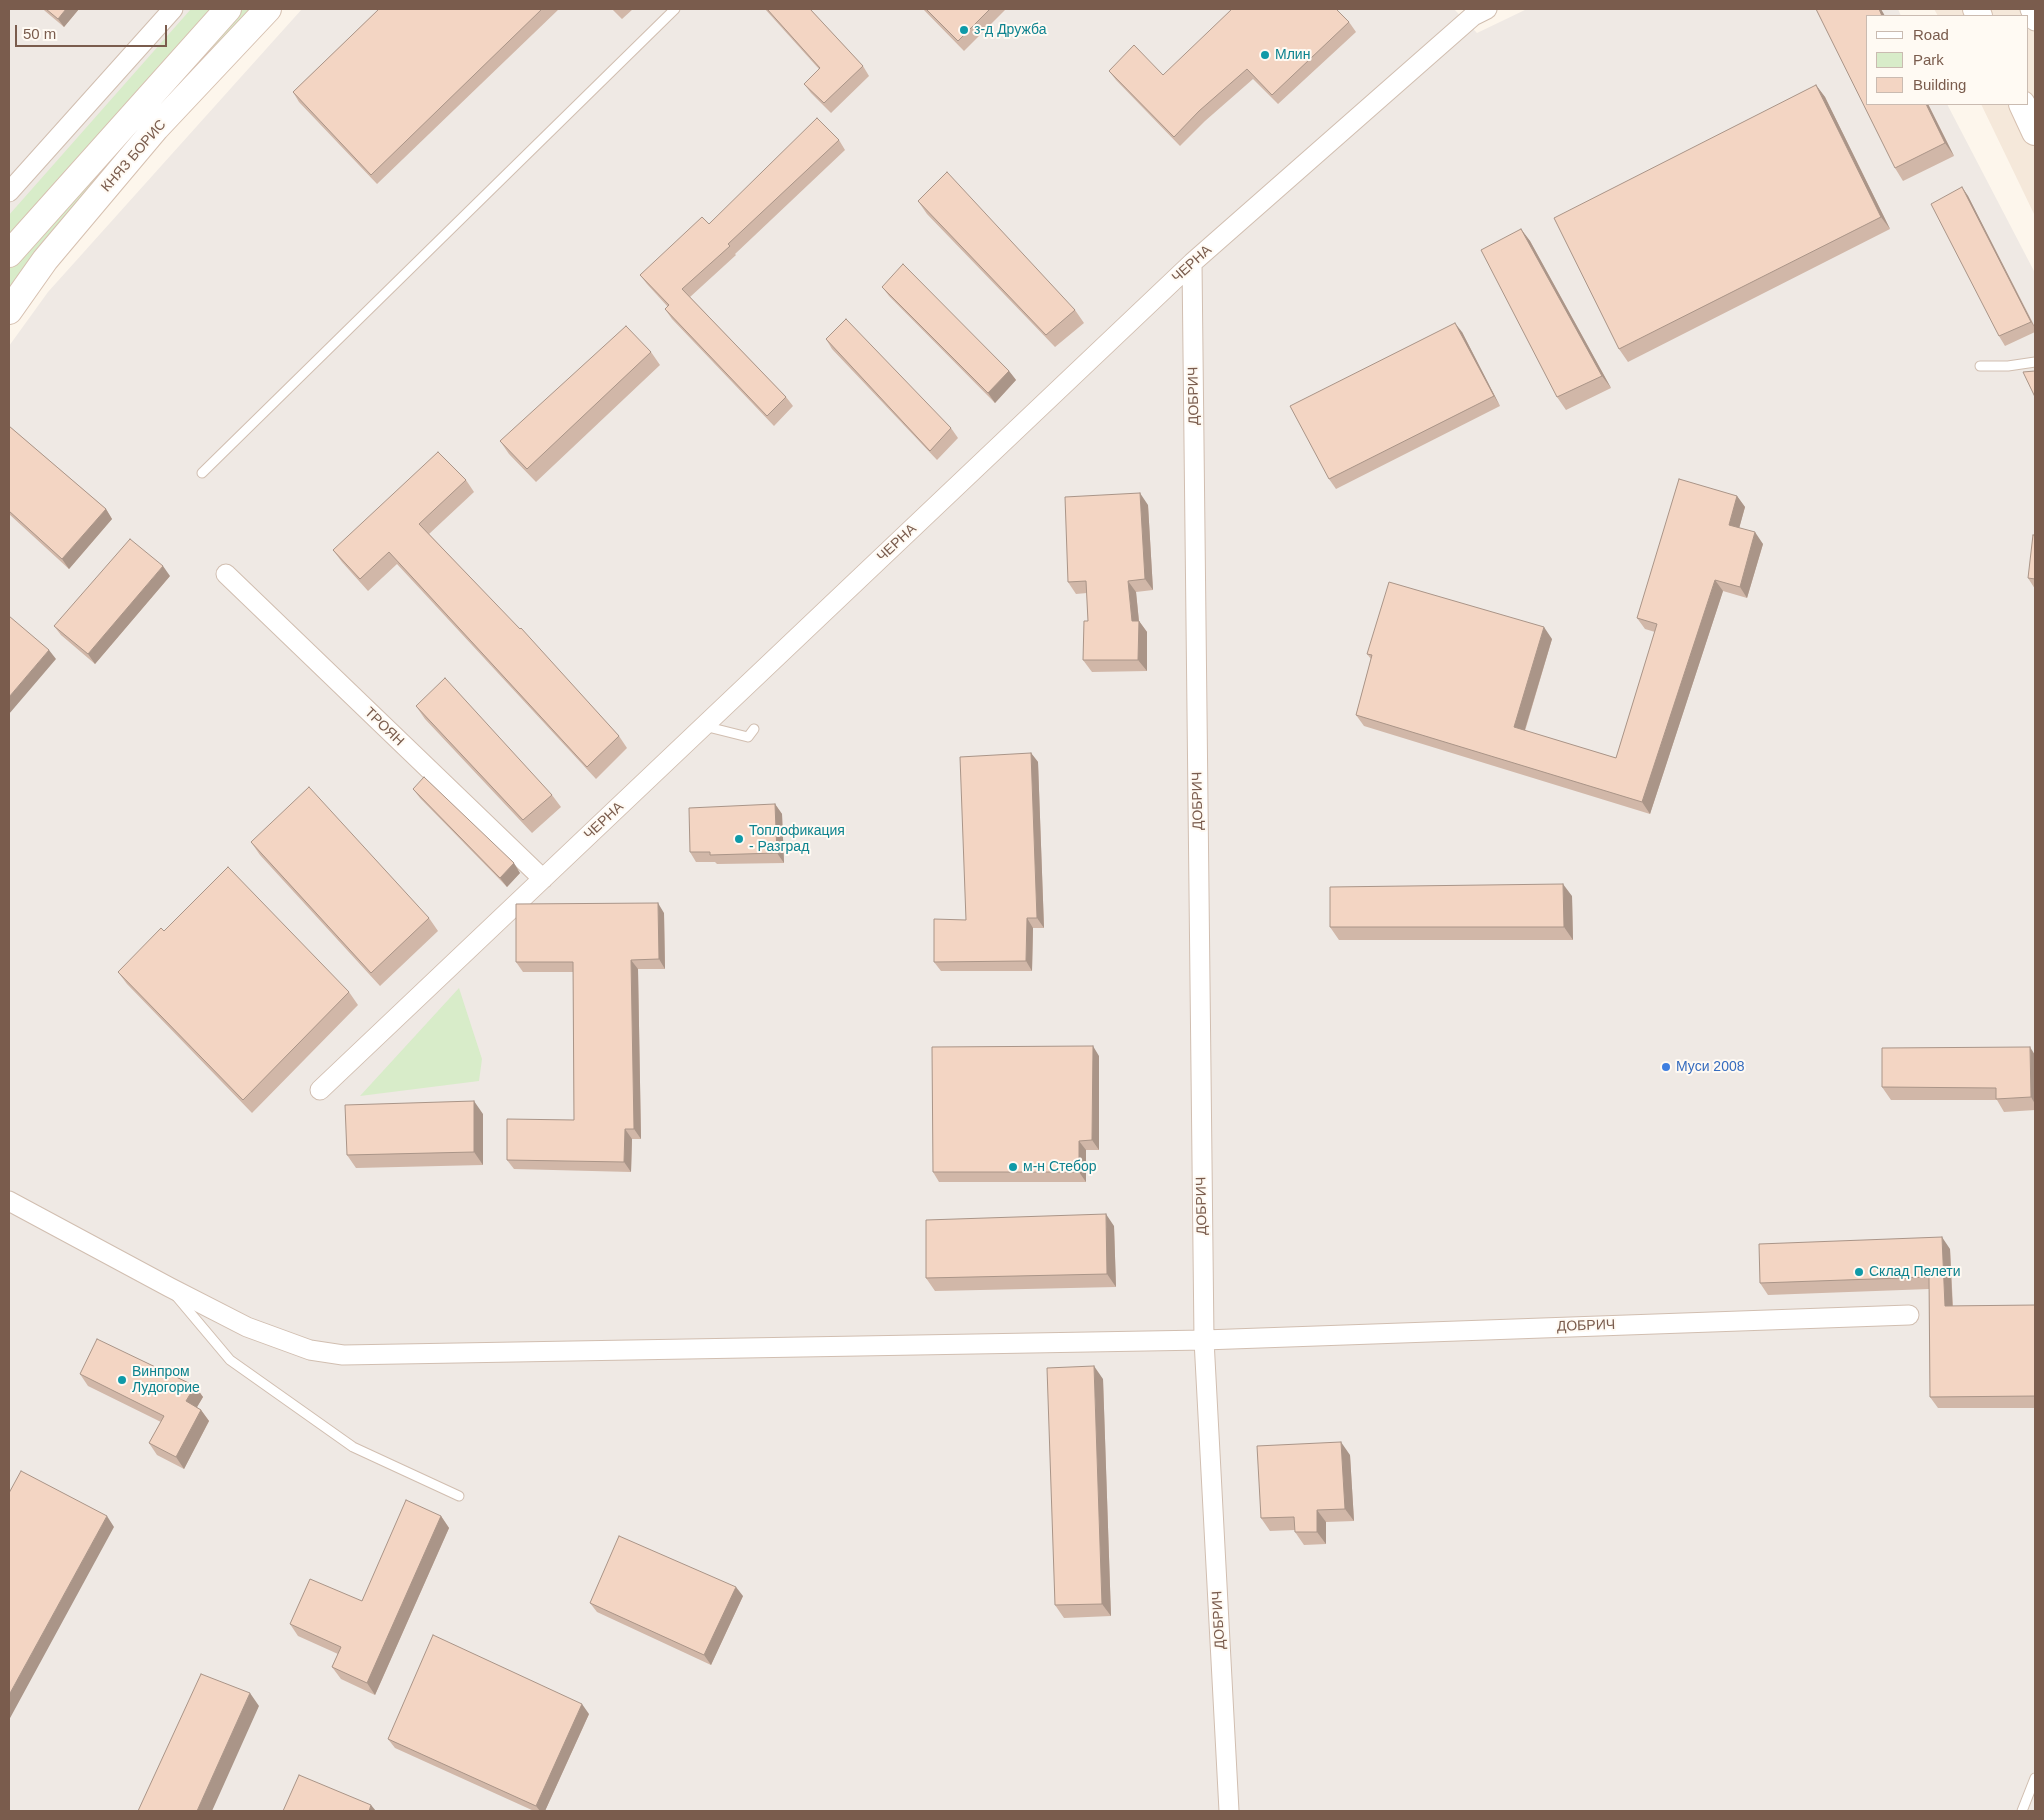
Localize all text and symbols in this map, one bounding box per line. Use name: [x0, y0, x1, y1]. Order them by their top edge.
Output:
scale bar: [18, 15, 170, 47]
legend: [1866, 15, 2029, 105]
place label: з-д Дружба: [974, 22, 1046, 38]
marker: з-д Дружба: [958, 24, 970, 36]
text: 50 m: [23, 25, 56, 42]
text: Road: [1913, 26, 1949, 43]
place label: Млин: [1275, 47, 1310, 63]
marker: Млин: [1259, 49, 1271, 61]
text: Park: [1913, 51, 1944, 68]
text: Building: [1913, 76, 1966, 93]
street label: КНЯЗ БОРИС: [98, 116, 170, 196]
street label: ЧЕРНА: [1169, 242, 1215, 286]
street label: ДОБРИЧ: [1185, 367, 1203, 425]
street label: ЧЕРНА: [874, 521, 920, 565]
street label: ТРОЯН: [361, 704, 407, 750]
street label: ДОБРИЧ: [1189, 772, 1207, 830]
street label: ЧЕРНА: [581, 799, 627, 843]
place label: Топлофикация - Разград: [749, 823, 845, 856]
marker: Топлофикация - Разград: [733, 833, 745, 845]
place label: Муси 2008: [1676, 1059, 1745, 1075]
marker: Муси 2008: [1660, 1061, 1672, 1073]
place label: м-н Стебор: [1023, 1159, 1096, 1175]
marker: м-н Стебор: [1007, 1161, 1019, 1173]
street label: ДОБРИЧ: [1193, 1177, 1211, 1235]
place label: Склад Пелети: [1869, 1264, 1961, 1280]
marker: Склад Пелети: [1853, 1266, 1865, 1278]
street label: ДОБРИЧ: [1557, 1317, 1615, 1335]
place label: Винпром Лудогорие: [132, 1364, 200, 1396]
marker: Винпром Лудогорие: [116, 1374, 128, 1386]
street label: ДОБРИЧ: [1209, 1590, 1229, 1650]

